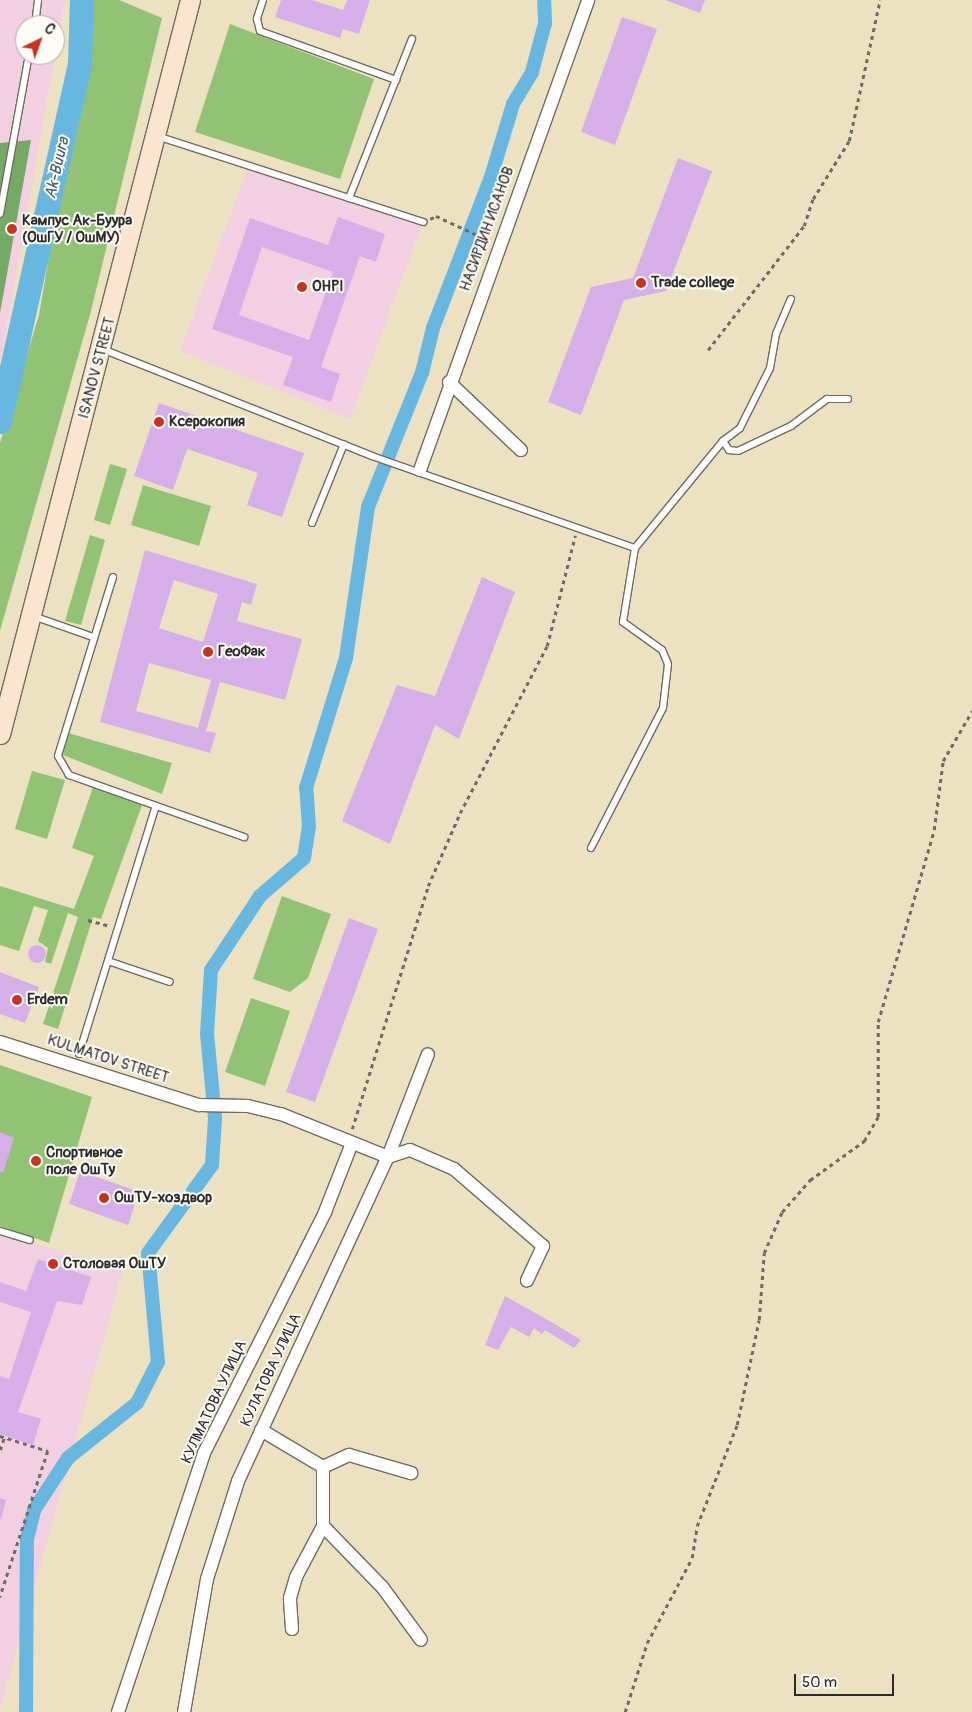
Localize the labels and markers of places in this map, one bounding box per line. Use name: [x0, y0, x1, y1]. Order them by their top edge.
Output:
place label: Кампус Ак-Буура (ОшГУ / ОшМУ): [22, 211, 132, 246]
marker: Кампус Ак-Буура (ОшГУ / ОшМУ): [6, 223, 18, 235]
place label: Trade college: [651, 274, 735, 292]
marker: Trade college: [635, 277, 647, 289]
place label: OHPI: [312, 278, 344, 296]
marker: OHPI: [296, 281, 308, 293]
place label: Ксерокопия: [169, 413, 245, 431]
marker: Ксерокопия: [153, 416, 165, 428]
place label: ГеоФак: [218, 643, 265, 661]
marker: ГеоФак: [202, 646, 214, 658]
place label: Erdem: [27, 991, 68, 1009]
marker: Erdem: [11, 994, 23, 1006]
place label: Спортивное поле ОшТу: [46, 1143, 123, 1178]
marker: Спортивное поле ОшТу: [30, 1155, 42, 1167]
place label: ОшТУ-хоздвор: [114, 1189, 212, 1207]
marker: ОшТУ-хоздвор: [98, 1192, 110, 1204]
place label: Столовая ОшТУ: [63, 1255, 166, 1273]
marker: Столовая ОшТУ: [47, 1258, 59, 1270]

